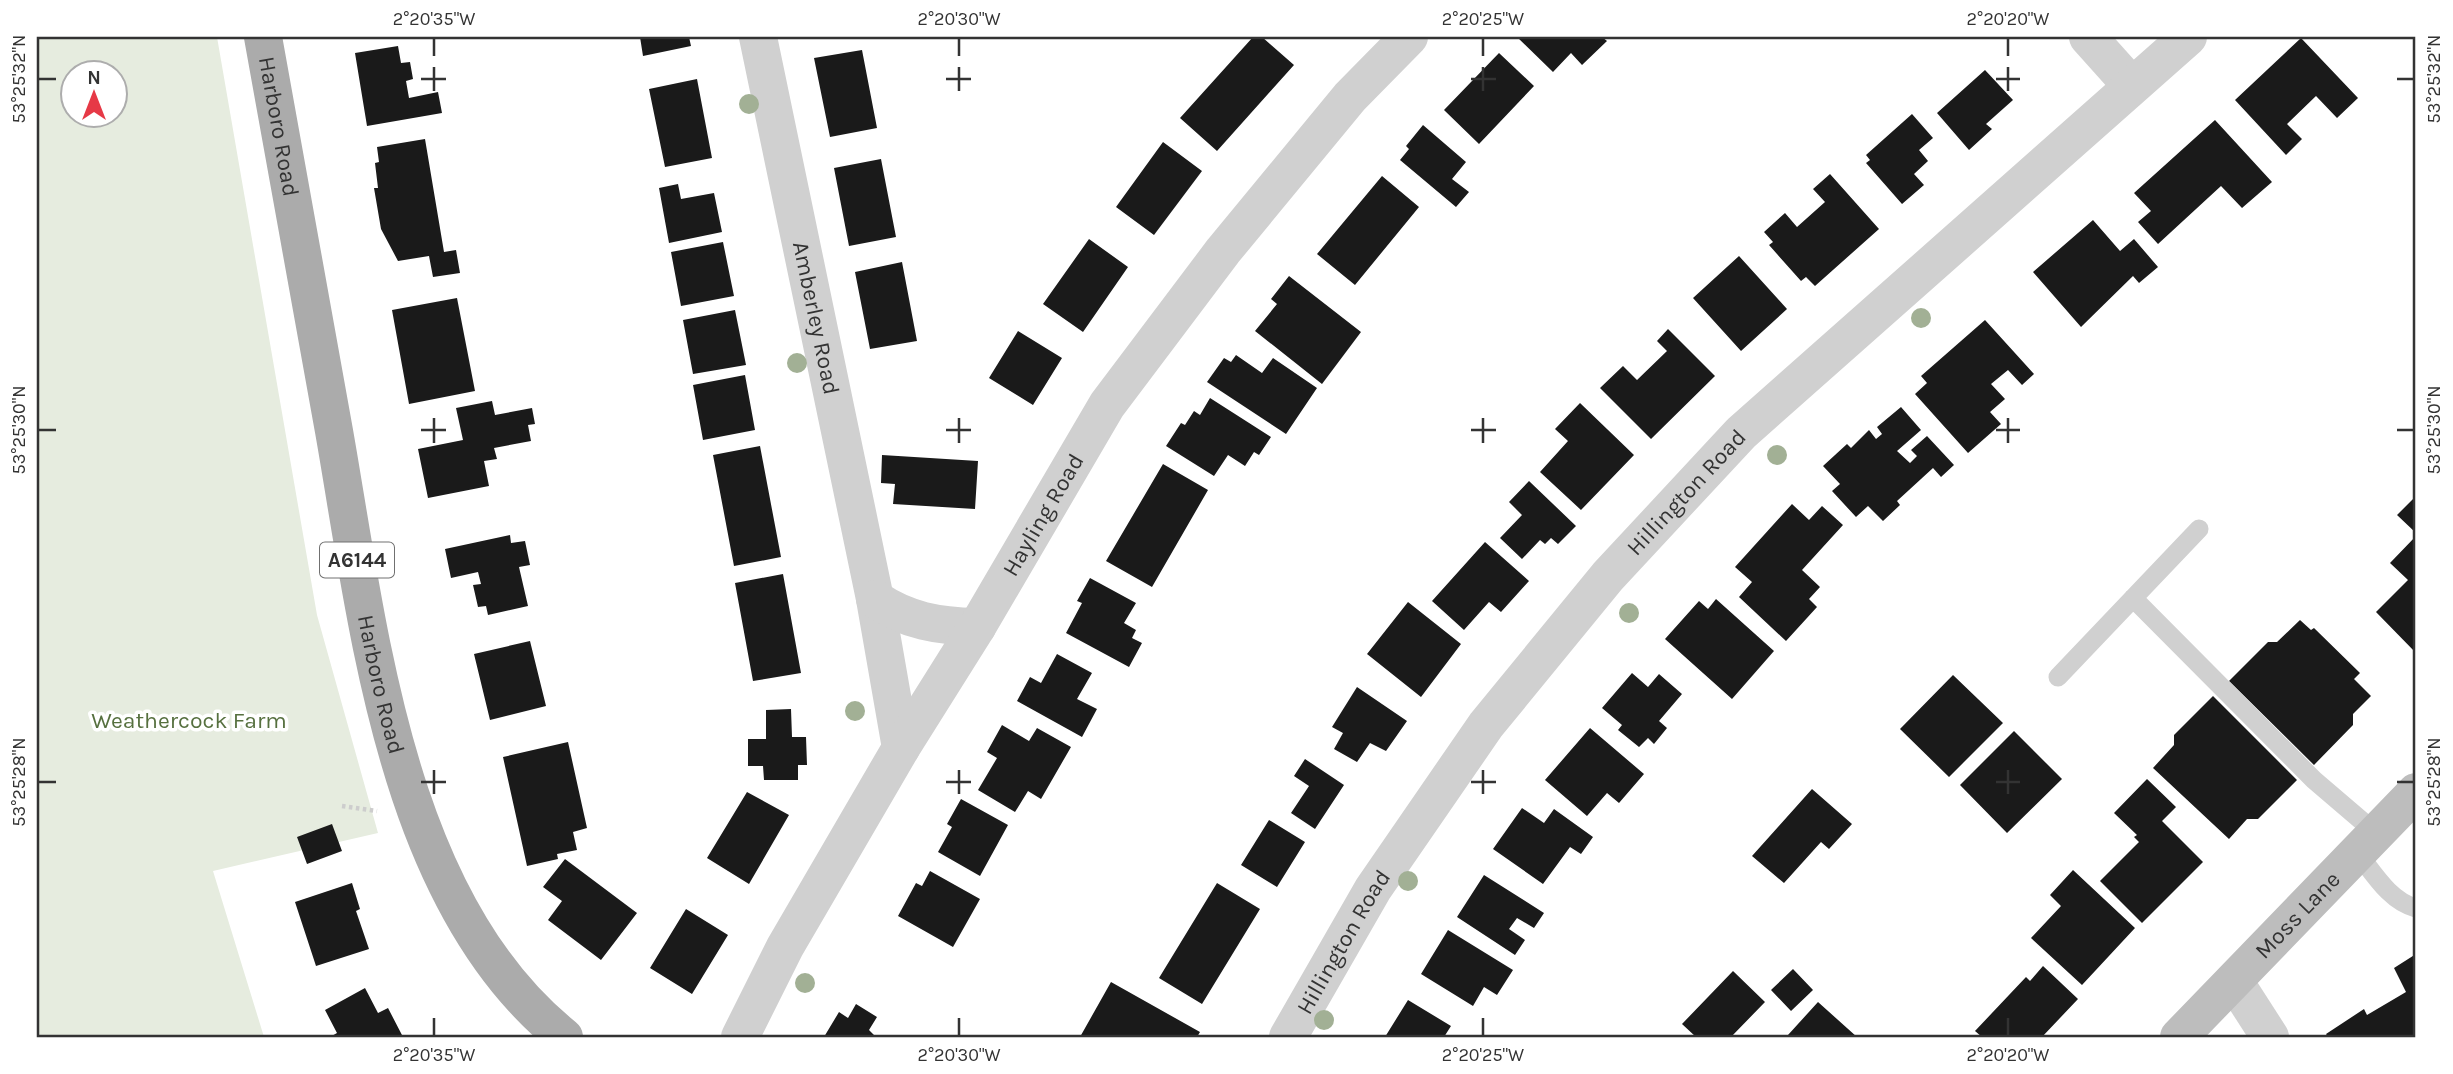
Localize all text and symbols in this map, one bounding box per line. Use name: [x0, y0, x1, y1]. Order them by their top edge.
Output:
text: 2°20'35"W: [393, 8, 475, 30]
text: 2°20'30"W: [918, 8, 1001, 30]
text: 2°20'25"W: [1442, 8, 1524, 30]
text: 2°20'20"W: [1967, 8, 2049, 30]
text: 53°25'32"N: [8, 35, 30, 123]
text: 53°25'32"N: [2423, 35, 2445, 123]
street label: Harboro Road: [253, 54, 305, 199]
north arrow: [60, 60, 130, 130]
text: N: [87, 67, 101, 89]
street label: Amberley Road: [787, 239, 845, 397]
text: 53°25'30"N: [8, 385, 30, 475]
text: 53°25'30"N: [2423, 385, 2445, 475]
street label: Hillington Road: [1621, 424, 1752, 561]
street label: Hayling Road: [997, 449, 1090, 581]
road number: A6144: [320, 542, 394, 578]
street label: Harboro Road: [352, 612, 410, 757]
park label: Weathercock Farm: [91, 707, 287, 734]
text: 53°25'28"N: [8, 737, 30, 827]
text: 53°25'28"N: [2423, 737, 2445, 827]
street label: Hillington Road: [1291, 865, 1396, 1019]
street label: Moss Lane: [2249, 866, 2346, 964]
text: 2°20'35"W: [393, 1044, 475, 1066]
text: 2°20'30"W: [918, 1044, 1001, 1066]
text: 2°20'25"W: [1442, 1044, 1524, 1066]
text: 2°20'20"W: [1967, 1044, 2049, 1066]

